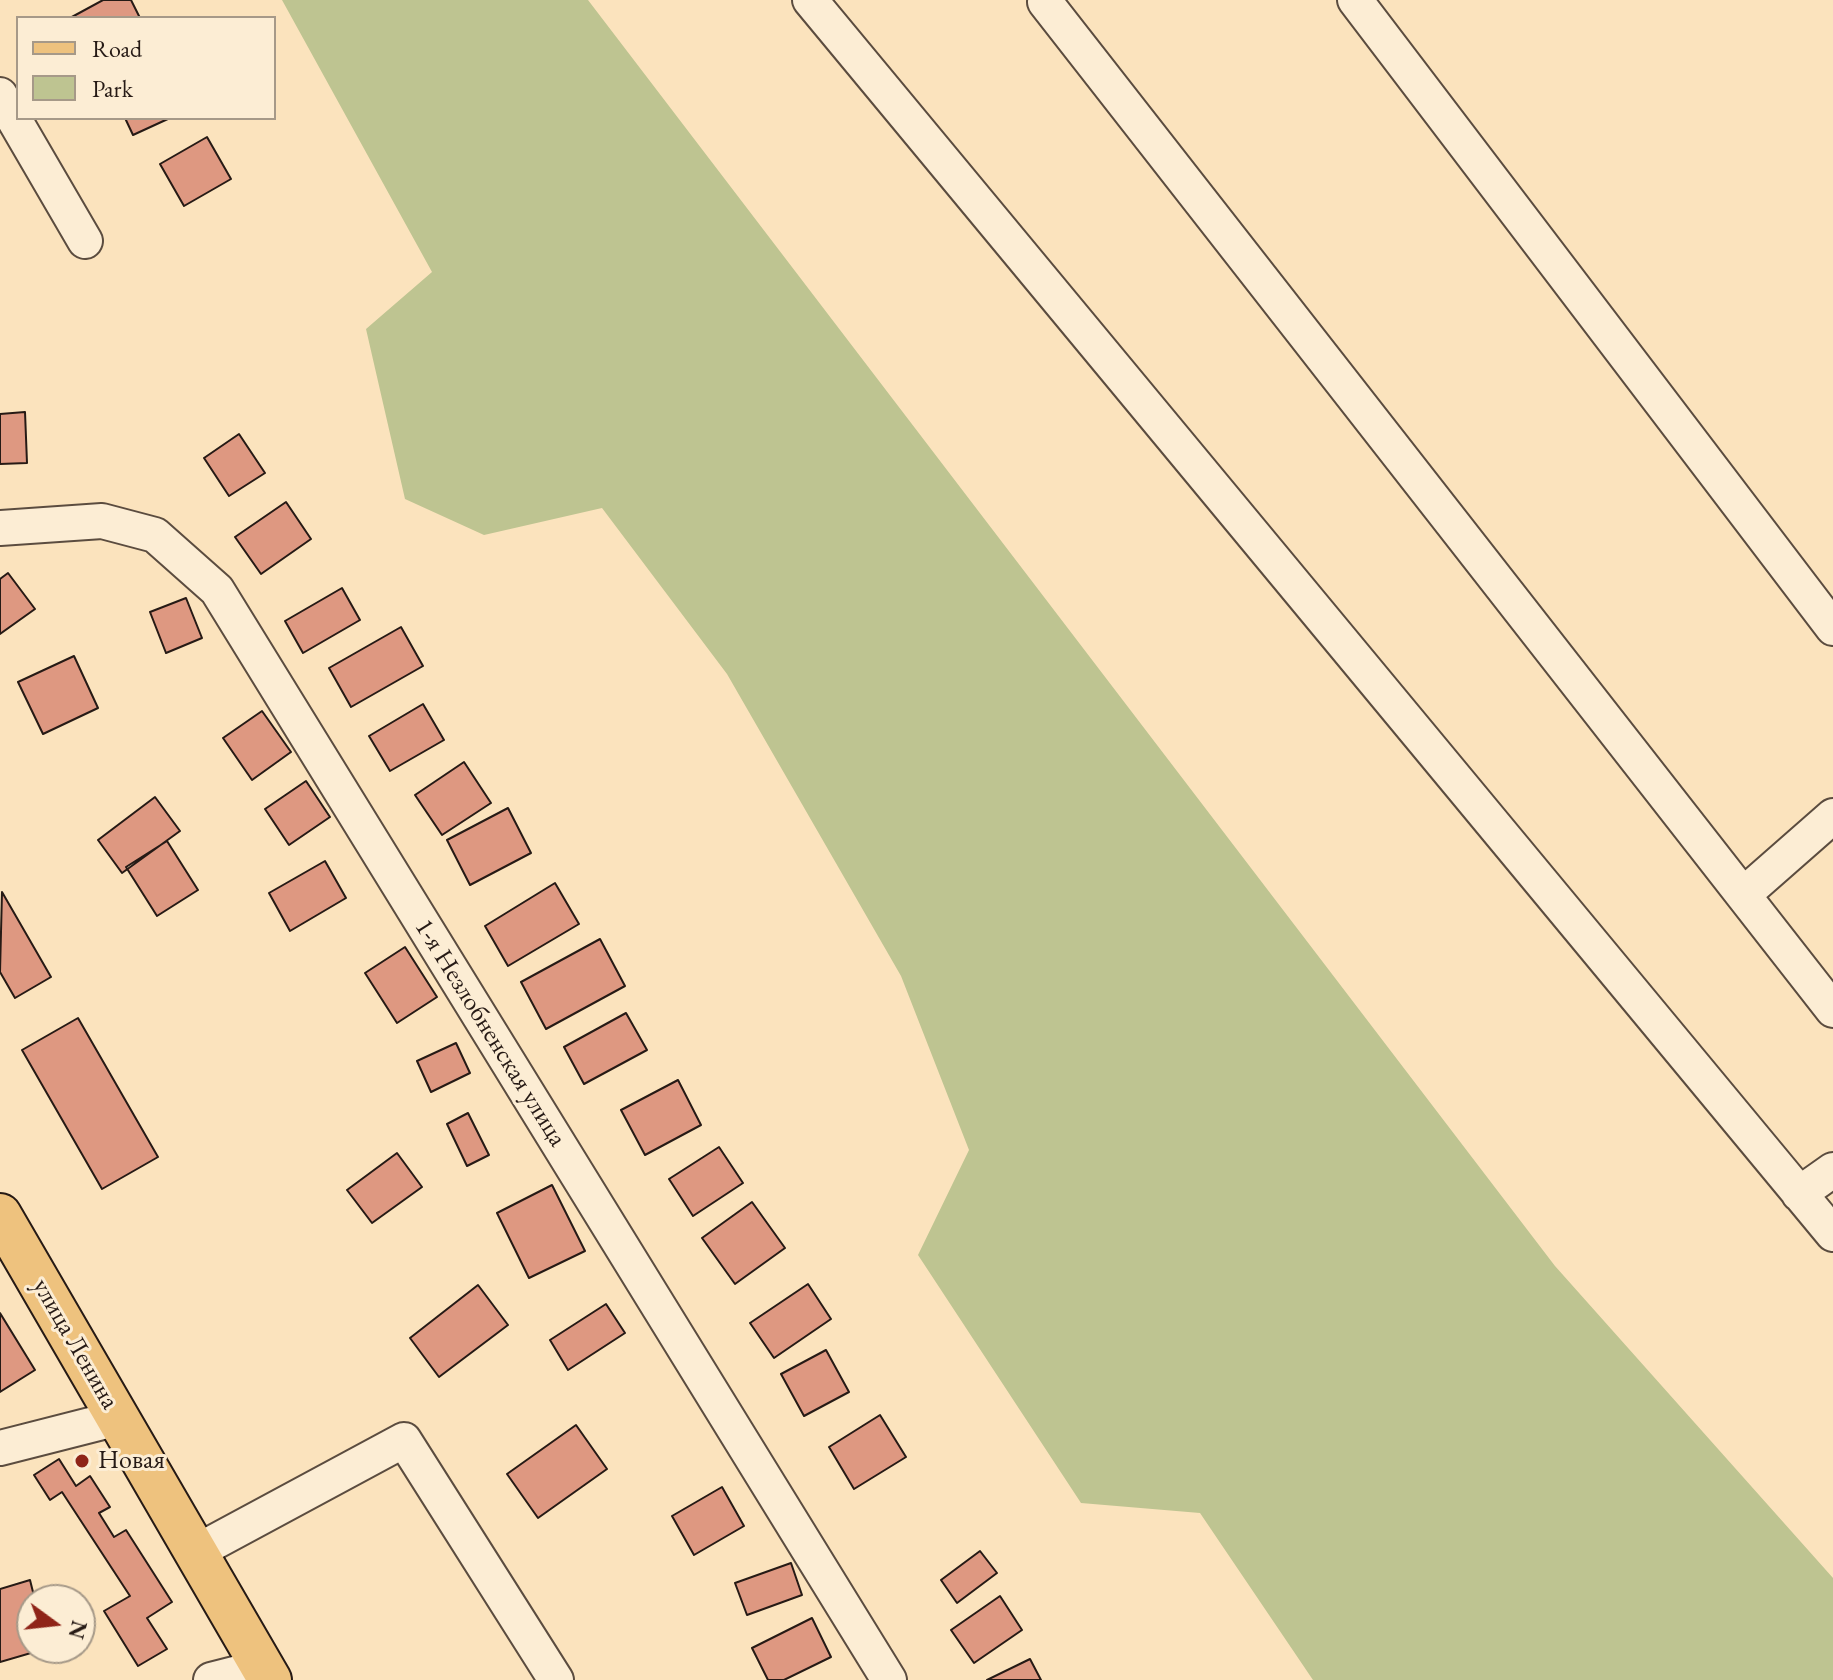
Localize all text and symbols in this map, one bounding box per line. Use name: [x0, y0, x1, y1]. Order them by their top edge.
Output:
legend: [16, 16, 276, 120]
text: Road: [92, 33, 142, 64]
text: Park: [92, 73, 133, 104]
street label: 1-я Незлобненская улица: [407, 914, 573, 1152]
street label: улица Ленина: [25, 1273, 125, 1415]
place label: Новая: [98, 1445, 165, 1477]
marker: Новая: [73, 1452, 91, 1470]
north arrow: [16, 1584, 96, 1664]
text: N: [61, 1617, 94, 1642]

